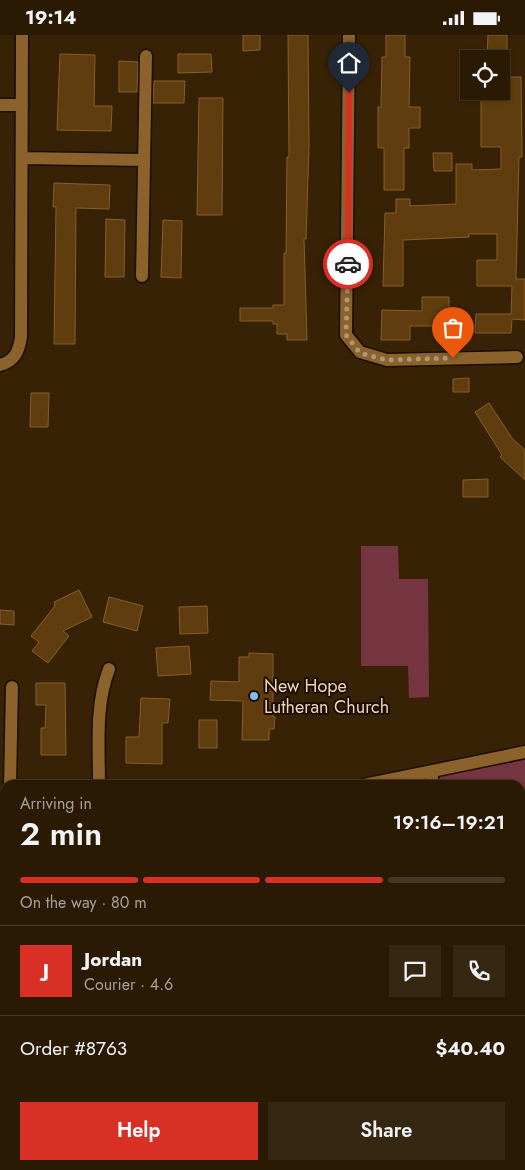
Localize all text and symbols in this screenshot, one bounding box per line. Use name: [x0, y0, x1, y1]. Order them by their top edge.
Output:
text: 19:14: [25, 4, 76, 31]
pin: [328, 42, 370, 93]
icon: home: [335, 49, 363, 77]
map controls: [460, 50, 510, 100]
button: locate: [460, 50, 510, 100]
courier: [323, 239, 373, 289]
icon: car: [334, 250, 362, 278]
pin: [432, 307, 474, 358]
icon: bag: [439, 314, 467, 342]
place label: New Hope Lutheran Church: [264, 673, 389, 720]
marker: New Hope Lutheran Church: [248, 690, 260, 702]
text: Arriving in: [20, 792, 92, 815]
text: 19:16–19:21: [393, 809, 505, 836]
text: 2 min: [20, 811, 102, 857]
text: On the way · 80 m: [20, 891, 147, 914]
button: chat: [389, 945, 441, 997]
button: phone: [453, 945, 505, 997]
text: Jordan: [84, 946, 142, 973]
text: J: [43, 957, 49, 984]
text: Courier · 4.6: [84, 973, 173, 996]
text: Order #8763: [20, 1035, 127, 1062]
text: $40.40: [435, 1035, 505, 1062]
button: Help: [20, 1102, 258, 1160]
button: Share: [268, 1102, 505, 1160]

